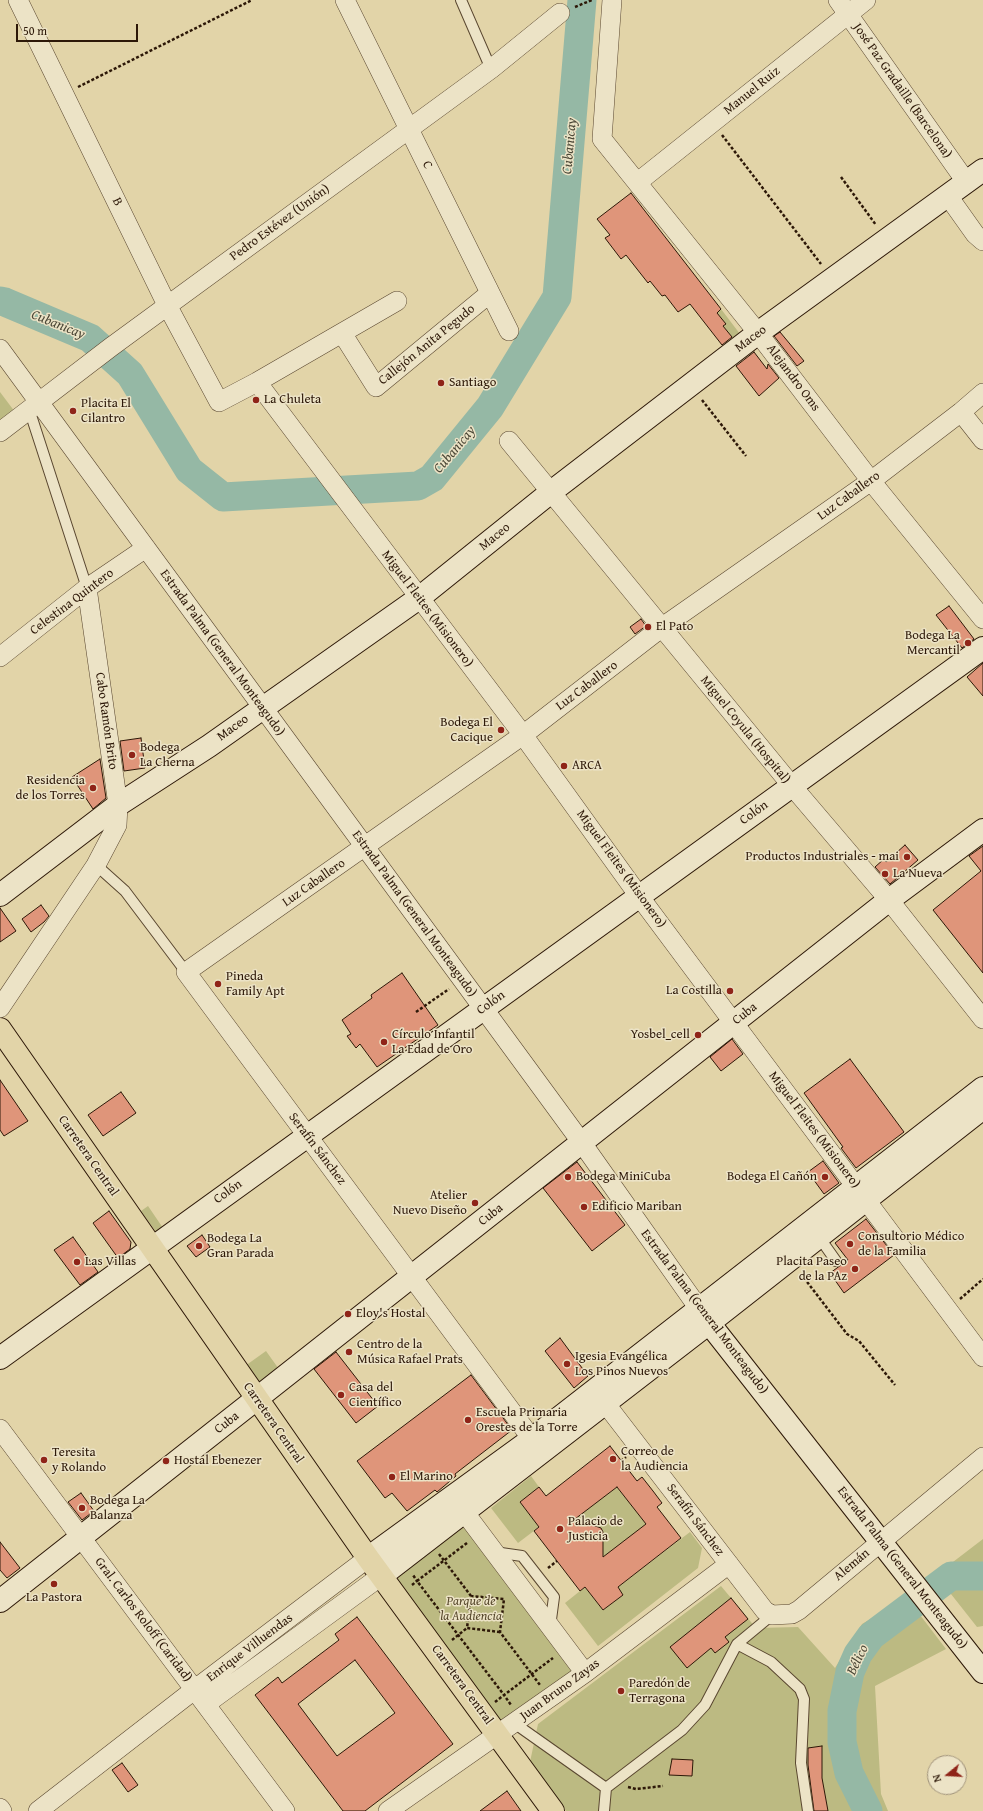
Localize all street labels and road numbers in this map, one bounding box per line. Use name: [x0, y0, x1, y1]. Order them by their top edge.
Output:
street label: José Paz Gradaille (Barcelona): [849, 21, 955, 161]
street label: Manuel Ruiz: [721, 64, 783, 118]
street label: C: [418, 158, 436, 172]
street label: Pedro Estévez (Unión): [227, 182, 333, 264]
street label: B: [108, 195, 126, 209]
street label: Callejón Anita Pegudo: [376, 301, 478, 389]
street label: Maceo: [732, 322, 770, 356]
street label: Alejandro Oms: [763, 341, 823, 415]
street label: Luz Caballero: [815, 468, 883, 524]
street label: Maceo: [476, 520, 514, 554]
street label: Miguel Fleites (Misionero): [378, 548, 476, 670]
street label: Celestina Quintero: [27, 565, 117, 639]
street label: Estrada Palma (General Monteagudo): [156, 567, 288, 739]
street label: Luz Caballero: [553, 658, 621, 714]
street label: Cabo Ramón Brito: [91, 671, 121, 771]
street label: Miguel Coyula (Hospital): [697, 673, 793, 787]
street label: Maceo: [214, 711, 252, 745]
street label: Colón: [737, 797, 771, 829]
street label: Miguel Fleites (Misionero): [573, 807, 669, 931]
street label: Estrada Palma (General Monteagudo): [348, 828, 480, 1000]
street label: Luz Caballero: [280, 856, 348, 910]
street label: Colón: [474, 987, 508, 1019]
street label: Cuba: [730, 1000, 760, 1028]
street label: Miguel Fleites (Misionero): [765, 1069, 863, 1191]
street label: Serafín Sánchez: [285, 1110, 349, 1188]
street label: Carretera Central: [54, 1113, 122, 1199]
street label: Colón: [211, 1176, 245, 1208]
street label: Cuba: [476, 1201, 506, 1229]
street label: Estrada Palma (General Monteagudo): [637, 1227, 771, 1397]
street label: Carretera Central: [239, 1380, 307, 1466]
street label: Cuba: [212, 1409, 242, 1437]
street label: Serafín Sánchez: [663, 1481, 727, 1559]
street label: Estrada Palma (General Monteagudo): [834, 1484, 970, 1652]
street label: Alemán: [831, 1546, 873, 1584]
street label: Gral. Carlos Roloff (Caridad): [91, 1555, 195, 1685]
street label: Enrique Villuendas: [204, 1611, 296, 1685]
street label: Carretera Central: [428, 1642, 496, 1728]
street label: Juan Bruno Zayas: [517, 1656, 603, 1724]

